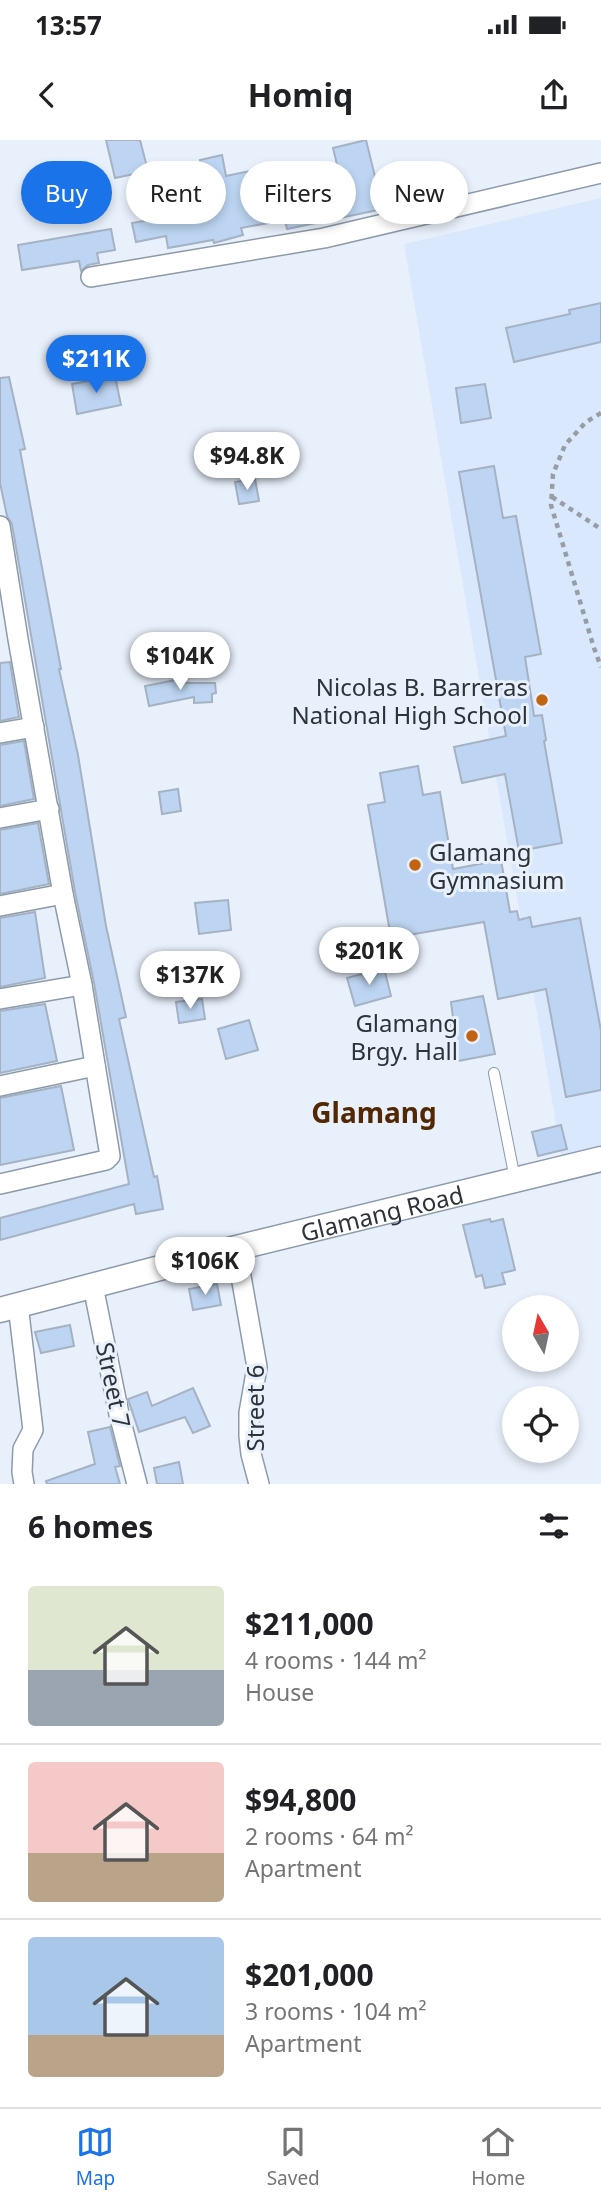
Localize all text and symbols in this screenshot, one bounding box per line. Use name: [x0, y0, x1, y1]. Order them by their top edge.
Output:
text: 13:57: [35, 7, 102, 43]
text: Homiq: [248, 73, 353, 116]
icon: back: [28, 76, 66, 114]
icon: share: [535, 76, 573, 114]
chip: Buy: [21, 161, 112, 224]
chip: Rent: [126, 161, 226, 224]
chip: Filters: [240, 161, 356, 224]
chip: New: [370, 161, 468, 224]
pin: $211K: [47, 336, 145, 395]
text: $211K: [62, 342, 130, 374]
pin: $94.8K: [190, 432, 304, 492]
text: $94.8K: [210, 439, 284, 471]
pin: $104K: [131, 632, 229, 692]
text: $104K: [146, 639, 214, 671]
place label: Nicolas B. Barreras National High School: [292, 670, 528, 731]
marker: Nicolas B. Barreras National High School: [534, 692, 550, 708]
place label: Glamang Gymnasium: [429, 835, 564, 896]
marker: Glamang Gymnasium: [407, 857, 423, 873]
pin: $201K: [320, 928, 418, 987]
text: $201K: [335, 934, 403, 966]
pin: $137K: [141, 952, 239, 1011]
text: $137K: [156, 958, 224, 990]
place label: Glamang Brgy. Hall: [350, 1006, 458, 1067]
marker: Glamang Brgy. Hall: [464, 1028, 480, 1044]
district label: Glamang: [311, 1093, 437, 1131]
street label: Glamang Road: [297, 1177, 467, 1248]
pin: $106K: [156, 1238, 254, 1297]
text: $106K: [171, 1244, 239, 1276]
north arrow: [502, 1295, 579, 1372]
map controls: [502, 1295, 579, 1463]
street label: Street 7: [89, 1339, 139, 1431]
street label: Street 6: [238, 1365, 271, 1451]
button: locate: [502, 1386, 579, 1463]
text: 6 homes: [28, 1506, 153, 1547]
icon: filters: [535, 1507, 573, 1545]
text: $211,000: [245, 1603, 374, 1644]
icon: home: [84, 1614, 168, 1698]
text: 4 rooms · 144 m²: [245, 1644, 427, 1676]
text: House: [245, 1676, 314, 1708]
text: $94,800: [245, 1779, 357, 1820]
icon: home: [84, 1790, 168, 1874]
text: 2 rooms · 64 m²: [245, 1820, 414, 1852]
text: Apartment: [245, 1852, 362, 1884]
text: $201,000: [245, 1954, 374, 1995]
icon: home: [84, 1965, 168, 2049]
text: 3 rooms · 104 m²: [245, 1995, 427, 2027]
text: Apartment: [245, 2027, 362, 2059]
tab: Map: [76, 2123, 115, 2191]
tab: Saved: [267, 2123, 320, 2191]
tab: Home: [471, 2123, 525, 2191]

